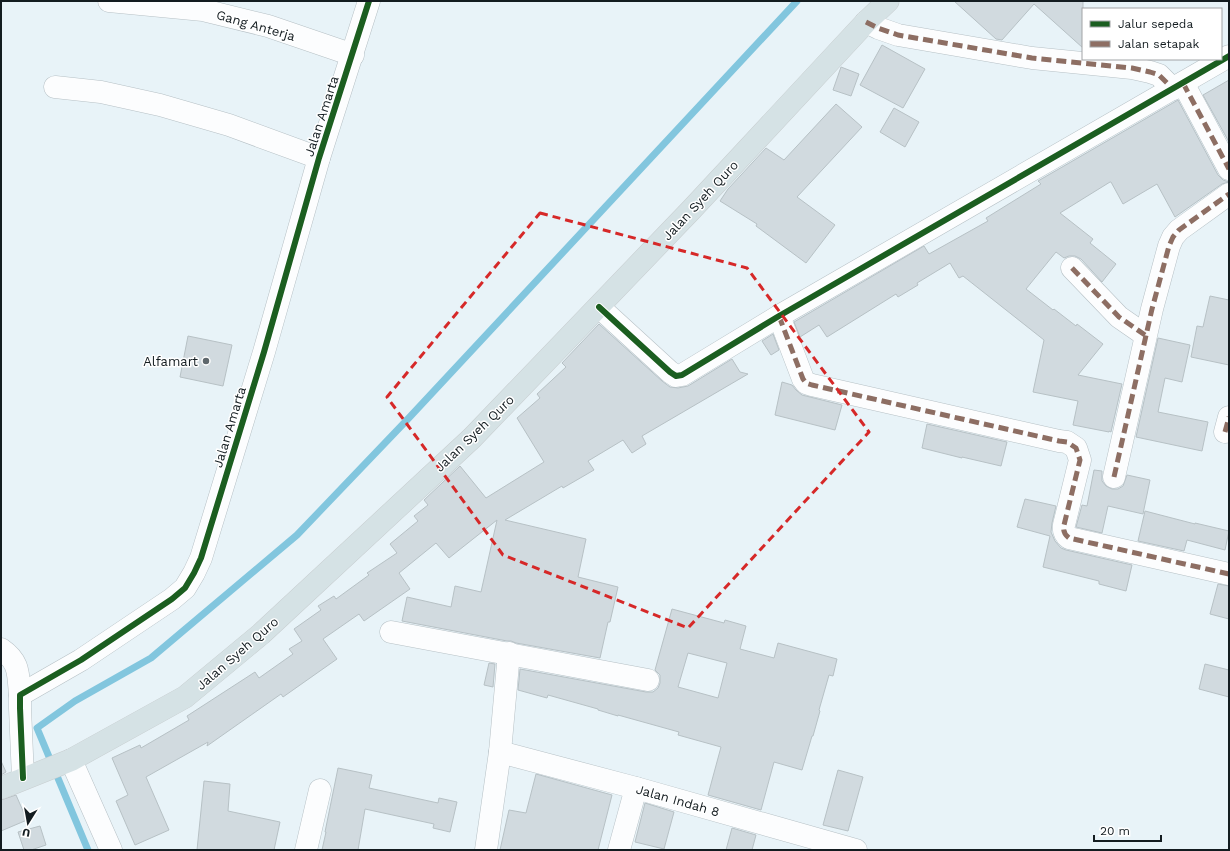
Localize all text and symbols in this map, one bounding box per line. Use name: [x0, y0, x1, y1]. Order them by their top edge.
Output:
street label: Gang Anterja: [215, 7, 298, 44]
legend: [1082, 8, 1222, 60]
text: Jalur sepeda: [1118, 17, 1193, 31]
text: Jalan setapak: [1118, 37, 1200, 51]
street label: Jalan Amarta: [301, 73, 342, 158]
street label: Jalan Syeh Quro: [660, 157, 741, 243]
place label: Alfamart: [143, 354, 199, 369]
marker: Alfamart: [201, 356, 211, 366]
street label: Jalan Amarta: [210, 384, 249, 469]
street label: Jalan Syeh Quro: [432, 392, 517, 475]
street label: Jalan Syeh Quro: [193, 614, 282, 693]
street label: Jalan Indah 8: [634, 781, 721, 820]
north arrow: [8, 803, 48, 843]
scale bar: [1094, 817, 1161, 843]
text: 20 m: [1100, 824, 1130, 838]
text: U: [21, 825, 31, 839]

